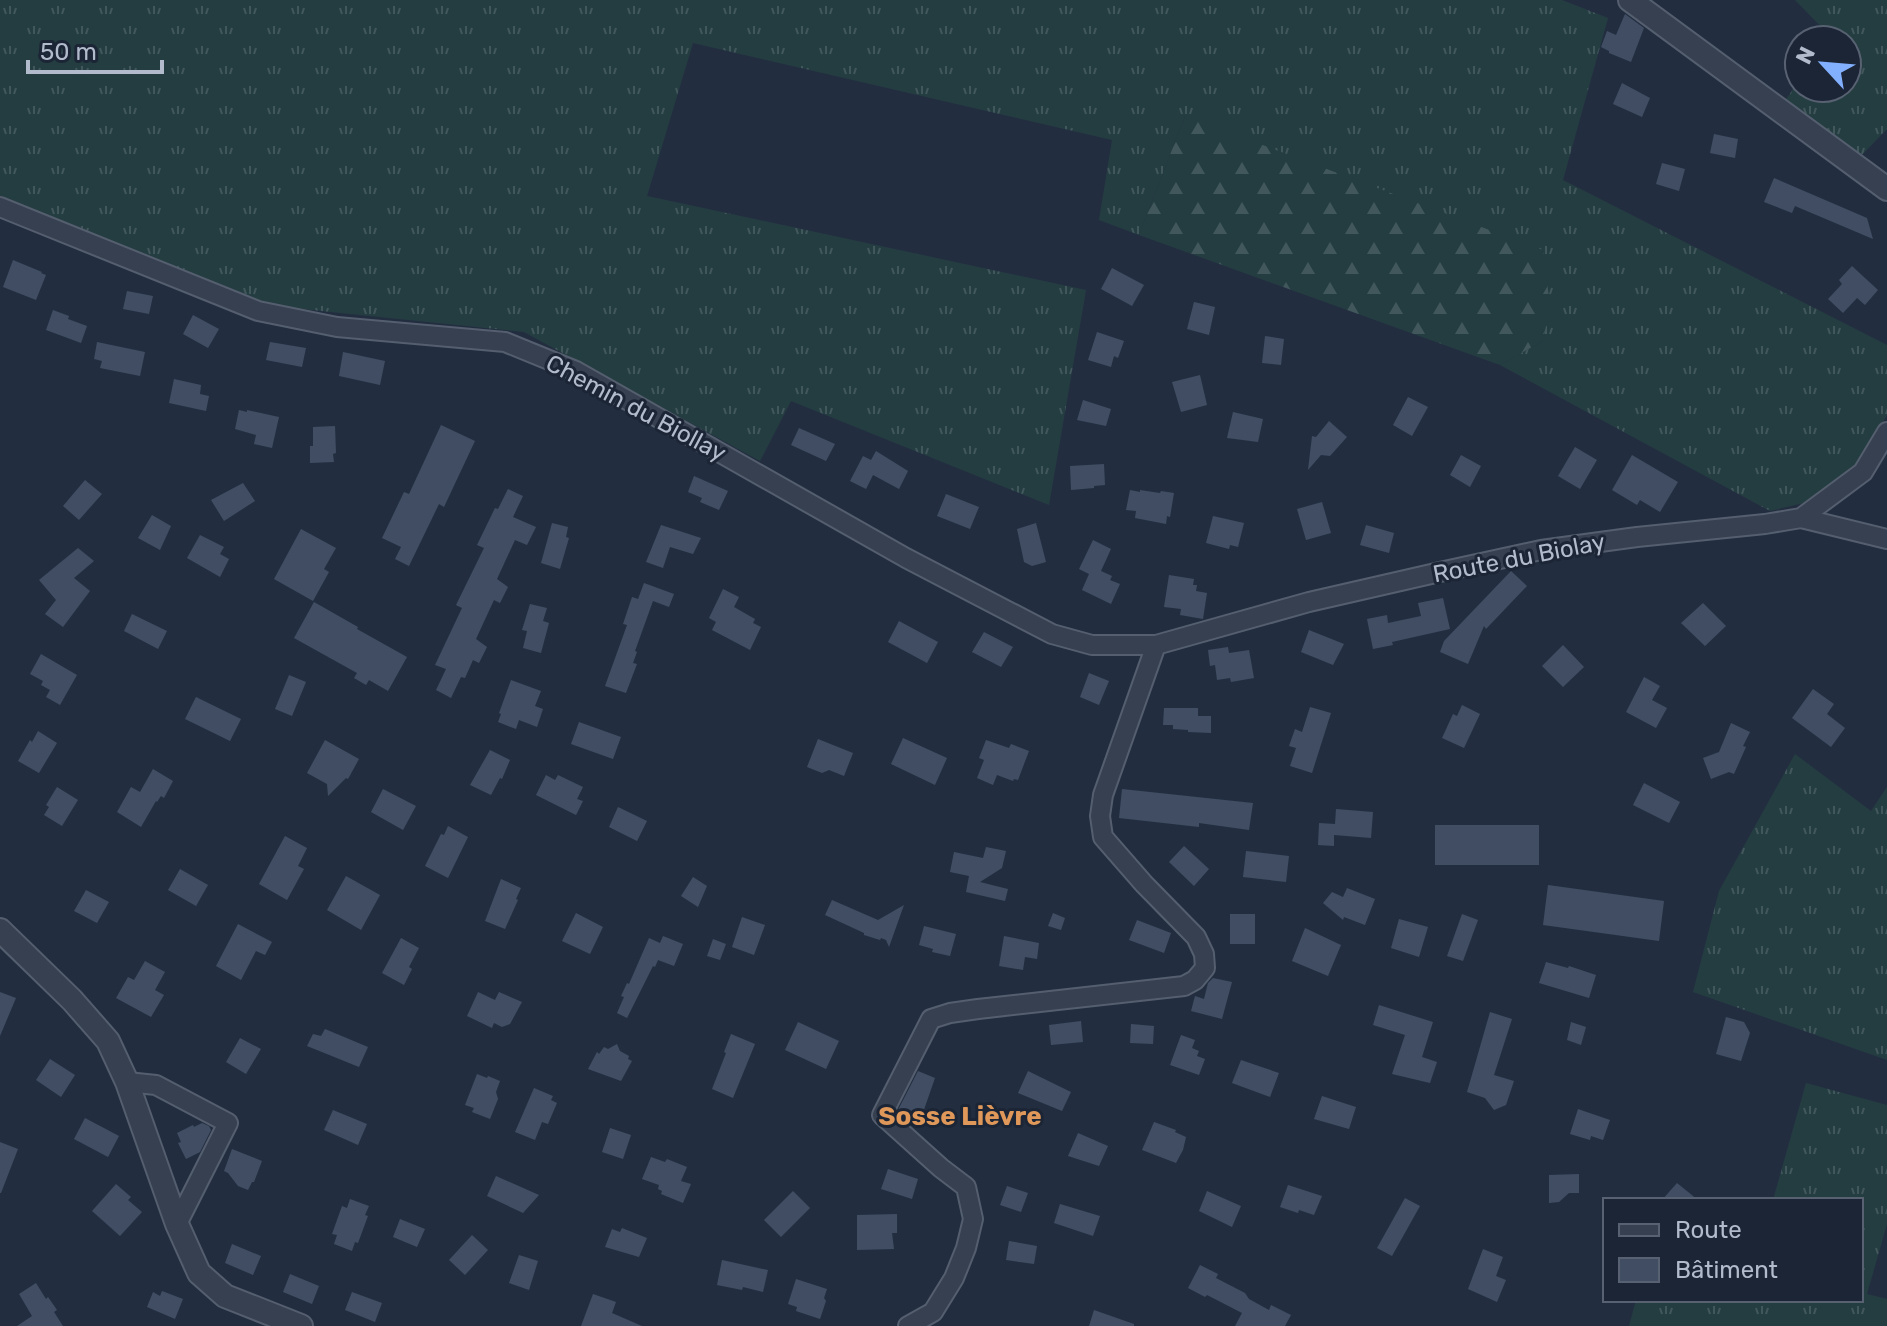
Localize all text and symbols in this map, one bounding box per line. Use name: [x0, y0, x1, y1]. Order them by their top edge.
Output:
scale bar: [28, 24, 162, 74]
north arrow: [1783, 24, 1863, 104]
text: 50 m: [40, 38, 97, 66]
text: N: [1790, 42, 1821, 68]
street label: Chemin du Biollay: [541, 349, 731, 467]
street label: Route du Biolay: [1431, 528, 1607, 588]
district label: Sosse Lièvre: [878, 1101, 1042, 1132]
legend: [1603, 1198, 1863, 1302]
text: Route: [1675, 1216, 1742, 1244]
text: Bâtiment: [1675, 1256, 1778, 1284]

